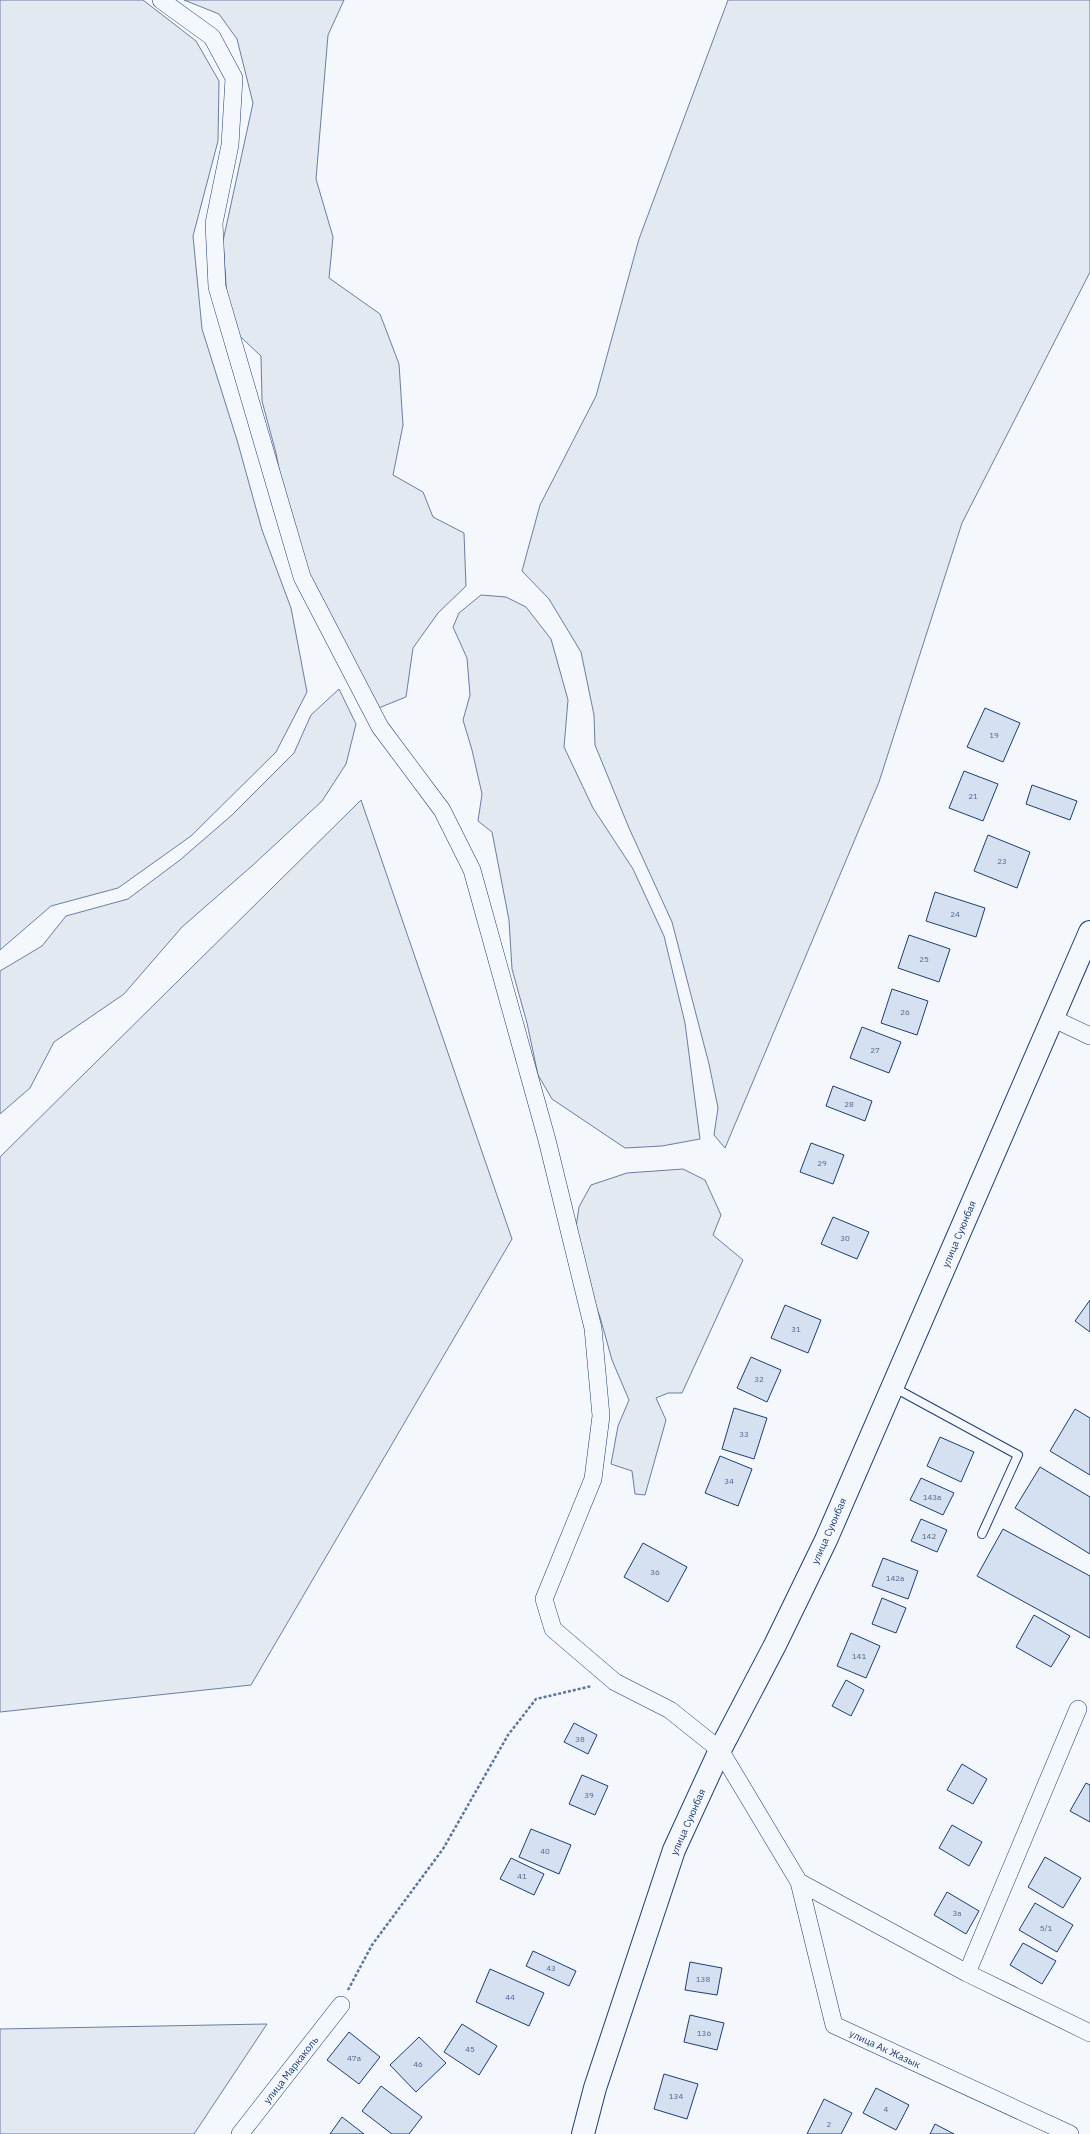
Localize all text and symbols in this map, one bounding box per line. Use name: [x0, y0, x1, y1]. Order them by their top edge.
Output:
house number: 19: [989, 730, 999, 740]
house number: 21: [968, 791, 978, 801]
house number: 23: [997, 856, 1007, 866]
house number: 24: [950, 909, 960, 919]
house number: 25: [919, 954, 929, 964]
house number: 26: [900, 1007, 910, 1017]
house number: 27: [870, 1045, 880, 1055]
house number: 28: [844, 1099, 854, 1109]
house number: 29: [817, 1158, 827, 1168]
street label: улица Суюнбая: [939, 1199, 979, 1269]
house number: 30: [840, 1233, 850, 1243]
house number: 31: [791, 1324, 801, 1334]
house number: 32: [754, 1374, 764, 1384]
house number: 33: [739, 1429, 749, 1439]
house number: 34: [724, 1476, 734, 1486]
house number: 143а: [923, 1492, 942, 1502]
street label: улица Суюнбая: [809, 1496, 849, 1566]
house number: 142: [922, 1531, 936, 1541]
house number: 36: [650, 1567, 660, 1577]
house number: 142а: [886, 1573, 905, 1583]
house number: 141: [852, 1651, 866, 1661]
house number: 38: [575, 1734, 585, 1744]
street label: улица Суюнбая: [668, 1787, 708, 1857]
house number: 39: [584, 1790, 594, 1800]
house number: 40: [540, 1846, 550, 1856]
house number: 41: [517, 1871, 527, 1881]
house number: 3а: [952, 1908, 962, 1918]
house number: 5/1: [1040, 1923, 1053, 1933]
house number: 43: [546, 1963, 556, 1973]
house number: 138: [696, 1974, 710, 1984]
house number: 44: [505, 1992, 515, 2002]
street label: улица Ак Жазык: [847, 2027, 923, 2071]
house number: 136: [697, 2028, 711, 2038]
street label: улица Маркаколь: [261, 2034, 321, 2106]
house number: 45: [465, 2044, 475, 2054]
house number: 47а: [347, 2053, 362, 2063]
house number: 46: [413, 2059, 423, 2069]
house number: 134: [669, 2091, 683, 2101]
house number: 4: [884, 2104, 889, 2114]
house number: 2: [827, 2119, 832, 2129]

